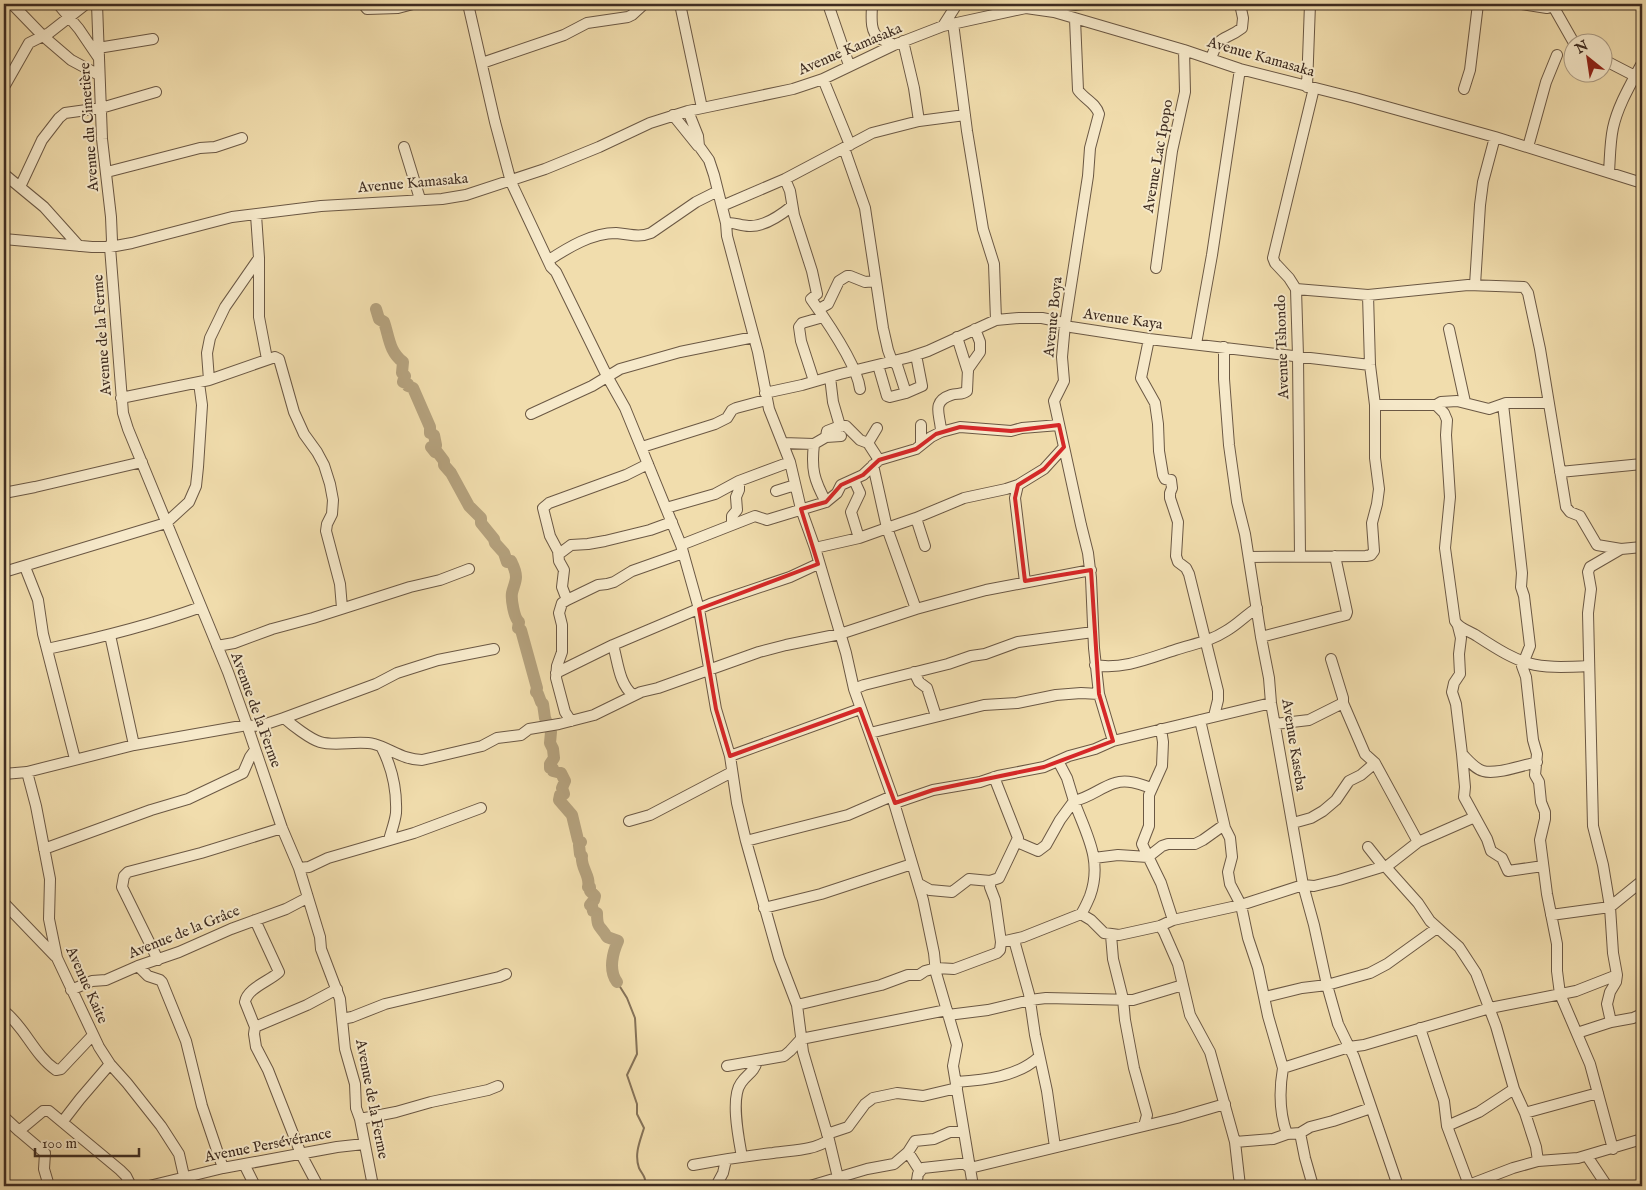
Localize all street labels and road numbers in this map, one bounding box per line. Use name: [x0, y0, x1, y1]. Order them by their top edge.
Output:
street label: Avenue Kamasaka: [794, 18, 905, 80]
street label: Avenue Kamasaka: [1204, 32, 1317, 82]
street label: Avenue du Cimetière: [75, 62, 103, 193]
street label: Avenue Lac Ipopo: [1139, 98, 1177, 215]
street label: Avenue Kamasaka: [356, 169, 470, 197]
street label: Avenue de la Ferme: [88, 274, 116, 397]
street label: Avenue Boya: [1039, 275, 1067, 359]
street label: Avenue Tshondo: [1271, 295, 1293, 400]
street label: Avenue Kaya: [1081, 304, 1164, 334]
street label: Avenue de la Ferme: [226, 649, 286, 770]
street label: Avenue Kaseba: [1277, 697, 1311, 793]
street label: Avenue de la Grâce: [125, 901, 243, 963]
street label: Avenue Kaite: [61, 943, 112, 1027]
street label: Avenue de la Ferme: [351, 1037, 393, 1160]
street label: Avenue Persévérance: [202, 1123, 333, 1167]

